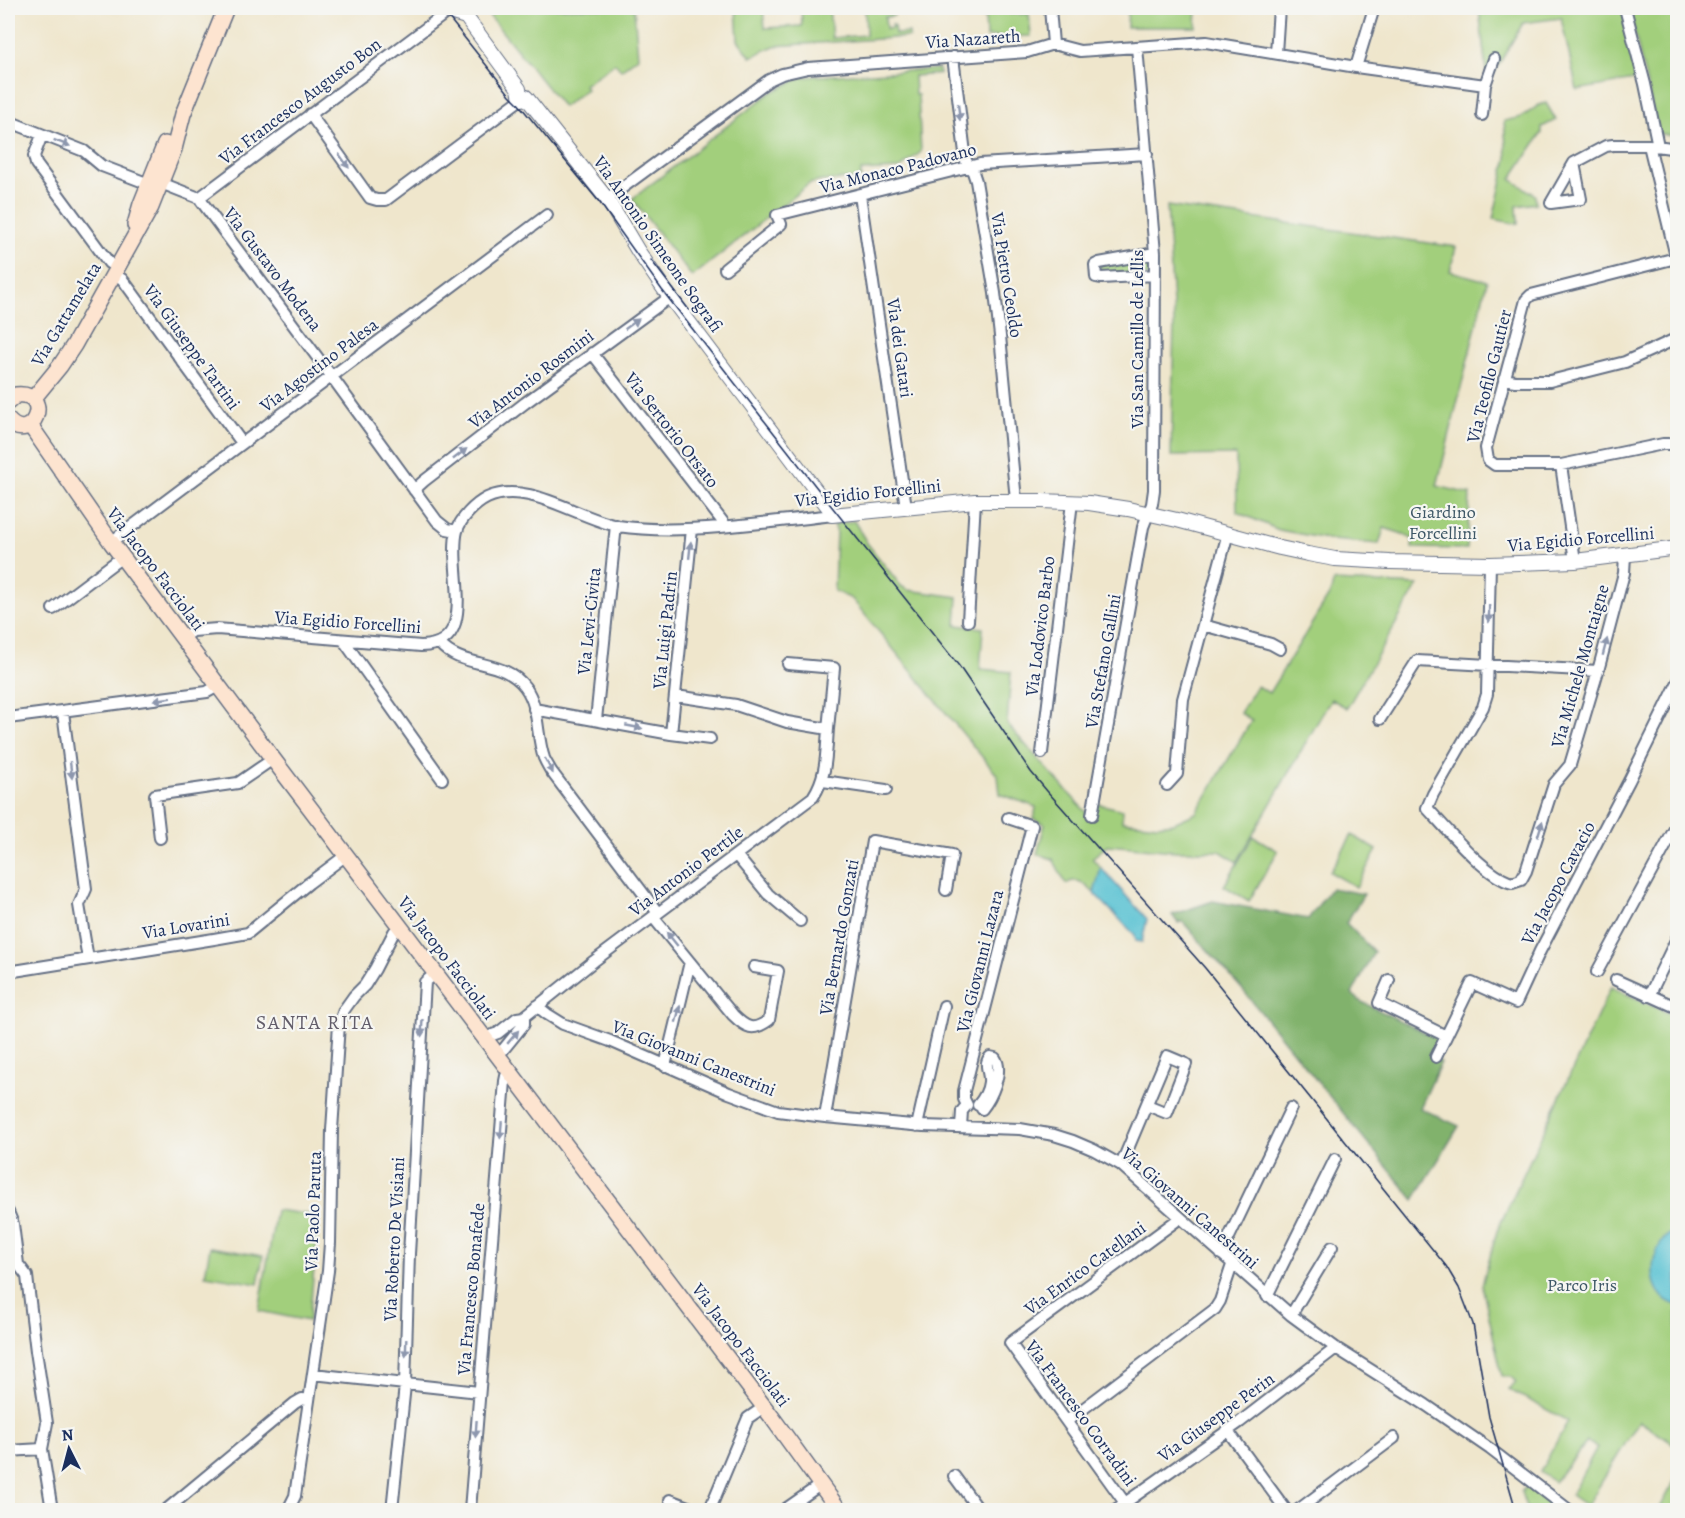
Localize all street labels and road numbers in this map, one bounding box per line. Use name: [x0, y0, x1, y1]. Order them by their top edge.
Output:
street label: Via Nazareth: [924, 24, 1022, 54]
street label: Via Francesco Augusto Bon: [213, 32, 386, 171]
street label: Via Monaco Padovano: [816, 137, 979, 199]
street label: Via Antonio Simeone Sografi: [587, 150, 728, 337]
street label: Via Gustavo Modena: [218, 201, 328, 337]
street label: Via Pietro Ceoldo: [985, 210, 1029, 339]
street label: Via San Camillo de Lellis: [1125, 250, 1149, 429]
street label: Via Gattamelata: [25, 257, 107, 372]
street label: Via Giuseppe Tartini: [138, 279, 246, 415]
street label: Via dei Gatari: [881, 296, 919, 399]
street label: Via Teofilo Gautier: [1461, 307, 1517, 446]
street label: Via Agostino Palesa: [254, 312, 384, 418]
street label: Via Antonio Rosmini: [463, 324, 599, 435]
street label: Via Sertorio Orsato: [619, 366, 725, 493]
street label: Via Egidio Forcellini: [793, 473, 942, 513]
street label: Via Jacopo Facciolati: [101, 501, 210, 636]
street label: Via Egidio Forcellini: [1506, 521, 1655, 557]
street label: Via Lodovico Barbo: [1019, 555, 1060, 698]
street label: Via Levi-Civita: [571, 566, 607, 677]
street label: Via Luigi Padrin: [647, 570, 683, 691]
street label: Via Michele Montaigne: [1545, 582, 1615, 751]
street label: Via Stefano Gallini: [1079, 592, 1127, 731]
street label: Via Egidio Forcellini: [273, 605, 422, 639]
street label: Via Jacopo Cavacio: [1515, 817, 1601, 950]
street label: Via Antonio Pertile: [623, 820, 748, 922]
street label: Via Bernardo Gonzati: [813, 857, 865, 1018]
street label: Via Giovanni Lazara: [950, 886, 1010, 1036]
street label: Via Jacopo Facciolati: [392, 890, 501, 1025]
street label: Via Lovarini: [140, 907, 231, 945]
street label: Via Giovanni Canestrini: [608, 1014, 780, 1102]
street label: Via Giovanni Canestrini: [1115, 1141, 1264, 1274]
street label: Via Paolo Paruta: [299, 1150, 327, 1272]
street label: Via Roberto De Visiani: [378, 1156, 410, 1323]
street label: Via Francesco Bonafede: [451, 1202, 490, 1377]
street label: Via Enrico Catellani: [1019, 1216, 1151, 1321]
street label: Via Jacopo Facciolati: [686, 1277, 795, 1412]
street label: Via Francesco Corradini: [1019, 1334, 1142, 1491]
street label: Via Giuseppe Perin: [1152, 1366, 1279, 1468]

